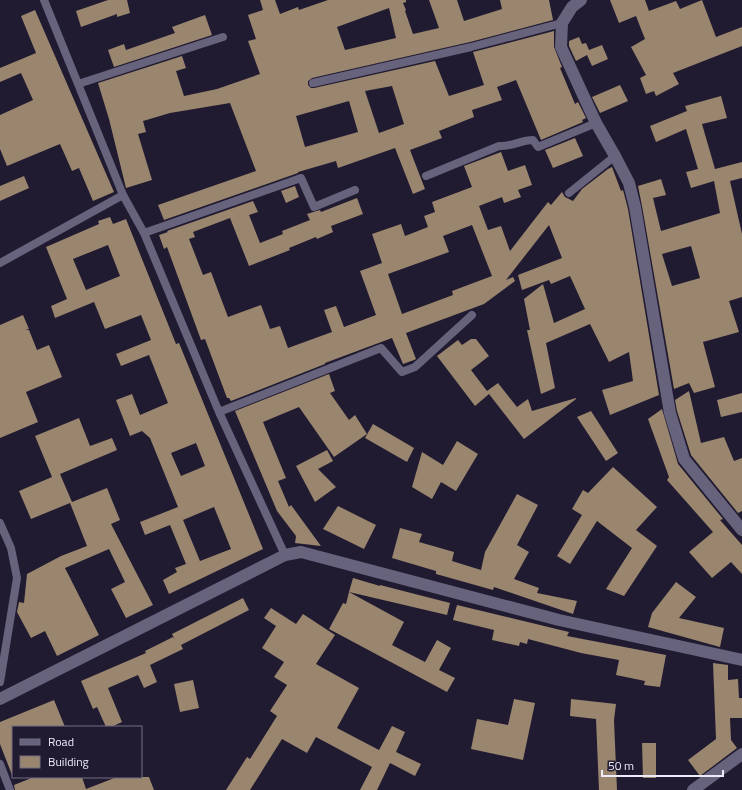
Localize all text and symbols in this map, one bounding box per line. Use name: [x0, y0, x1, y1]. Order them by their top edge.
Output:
legend: [12, 726, 142, 778]
text: Road: [48, 732, 74, 751]
text: Building: [48, 752, 89, 771]
scale bar: [602, 752, 723, 778]
text: 50 m: [608, 756, 634, 775]

